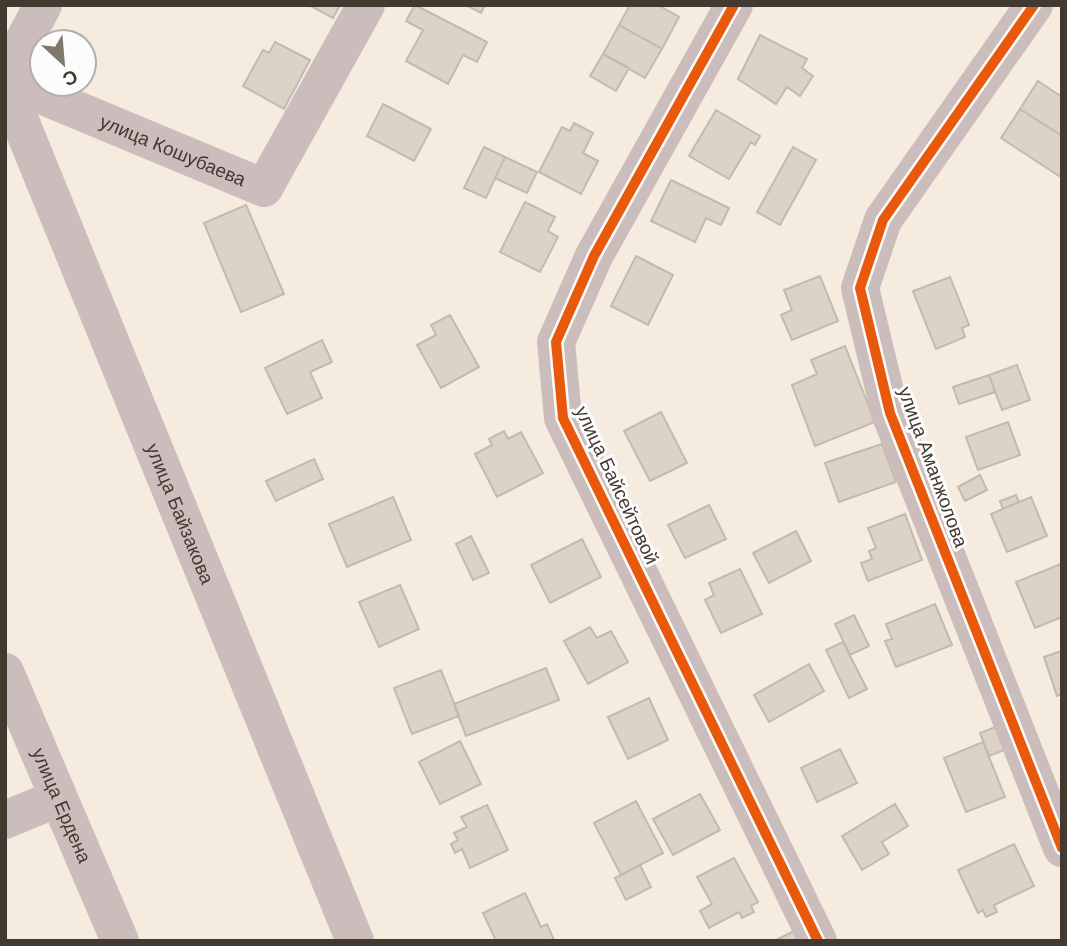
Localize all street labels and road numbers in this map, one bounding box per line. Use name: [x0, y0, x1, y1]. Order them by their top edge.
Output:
street label: улица Кошубаева: [96, 108, 250, 192]
street label: улица Аманжолова: [892, 383, 974, 551]
street label: улица Байсейтовой: [569, 402, 665, 568]
street label: улица Байзакова: [141, 439, 220, 588]
street label: улица Ердена: [26, 744, 98, 867]

